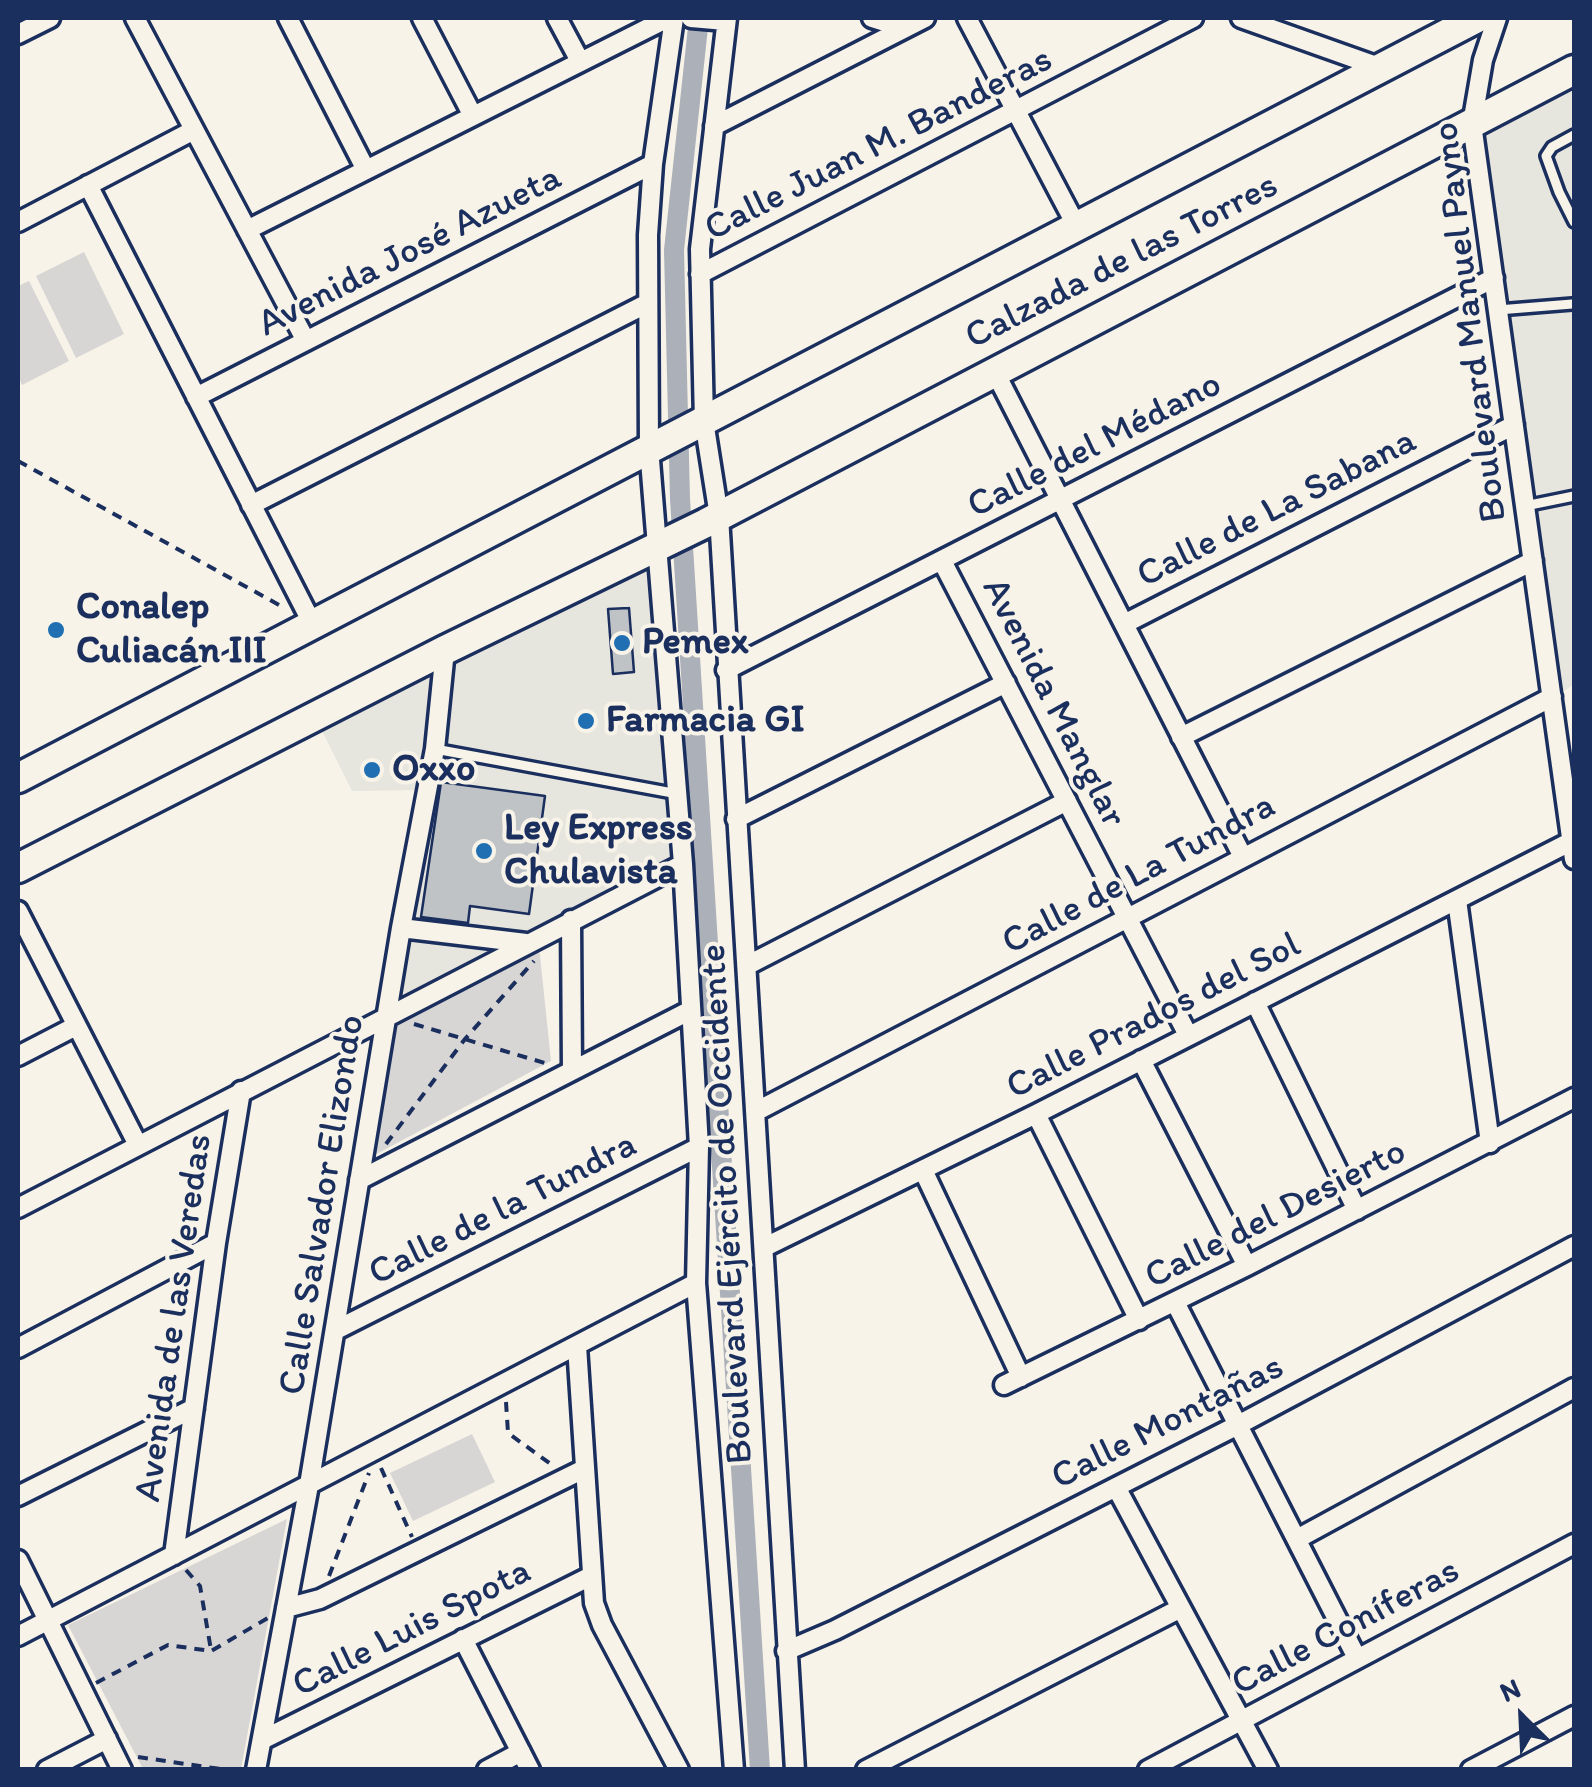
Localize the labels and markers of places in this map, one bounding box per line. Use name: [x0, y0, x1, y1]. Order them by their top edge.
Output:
place label: Conalep Culiacán III: [76, 585, 267, 674]
marker: Conalep Culiacán III: [45, 619, 67, 641]
place label: Pemex: [642, 620, 749, 666]
marker: Pemex: [611, 632, 633, 654]
place label: Farmacia GI: [606, 698, 805, 744]
marker: Farmacia GI: [575, 710, 597, 732]
place label: Oxxo: [392, 747, 475, 793]
marker: Oxxo: [361, 759, 383, 781]
place label: Ley Express Chulavista: [504, 806, 693, 896]
marker: Ley Express Chulavista: [473, 840, 495, 862]

